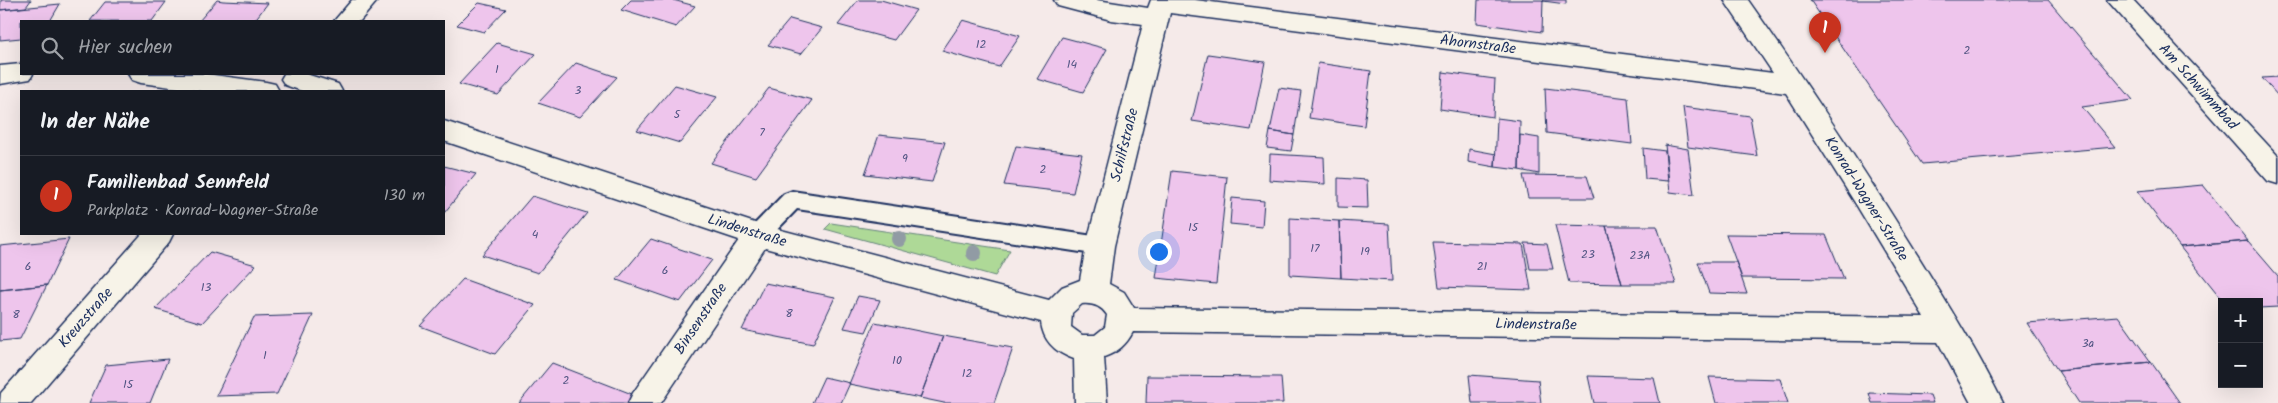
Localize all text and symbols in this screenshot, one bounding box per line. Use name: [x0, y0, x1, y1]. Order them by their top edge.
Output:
pin: 1: [1809, 12, 1841, 53]
search box: [20, 20, 445, 75]
street label: Ahornstraße: [1439, 28, 1518, 62]
text: Hier suchen: [78, 33, 172, 63]
icon: search: [38, 34, 66, 62]
house number: 12: [976, 35, 986, 54]
street label: Am Schwimmbad: [2152, 38, 2244, 136]
house number: 2: [1964, 41, 1971, 60]
house number: 14: [1067, 55, 1078, 74]
house number: 1: [495, 60, 499, 79]
house number: 3: [575, 81, 582, 100]
house number: 5: [674, 105, 682, 124]
street label: Schilfstraße: [1104, 105, 1146, 184]
text: In der Nähe: [40, 106, 150, 139]
house number: 7: [759, 123, 765, 142]
street label: Konrad-Wagner-Straße: [1818, 132, 1914, 267]
house number: 9: [902, 149, 908, 168]
house number: 2: [1040, 160, 1047, 179]
text: Familienbad Sennfeld: [87, 168, 269, 198]
text: 1: [54, 183, 58, 208]
text: 130 m: [384, 183, 425, 208]
text: Parkplatz · Konrad-Wagner-Straße: [87, 198, 318, 223]
street label: Lindenstraße: [704, 208, 790, 254]
house number: 15: [1188, 218, 1200, 237]
house number: 4: [532, 225, 539, 244]
your location: [1146, 239, 1172, 265]
house number: 17: [1310, 239, 1320, 258]
house number: 19: [1360, 242, 1370, 261]
house number: 23: [1581, 245, 1595, 264]
house number: 23A: [1629, 246, 1651, 265]
house number: 6: [25, 257, 31, 276]
house number: 21: [1477, 257, 1488, 276]
house number: 6: [662, 261, 668, 280]
house number: 13: [201, 278, 211, 297]
street label: Binsenstraße: [668, 278, 734, 360]
street label: Kreuzstraße: [53, 282, 120, 354]
map controls: [2218, 298, 2263, 388]
button: +: [2218, 298, 2263, 343]
house number: 8: [785, 304, 793, 323]
house number: 8: [12, 305, 20, 324]
street label: Lindenstraße: [1495, 312, 1577, 338]
house number: 3a: [2082, 334, 2095, 353]
button: −: [2218, 343, 2263, 388]
house number: 1: [263, 346, 267, 365]
house number: 10: [892, 351, 902, 370]
house number: 12: [962, 364, 972, 383]
house number: 2: [563, 371, 570, 390]
house number: 15: [123, 375, 135, 394]

